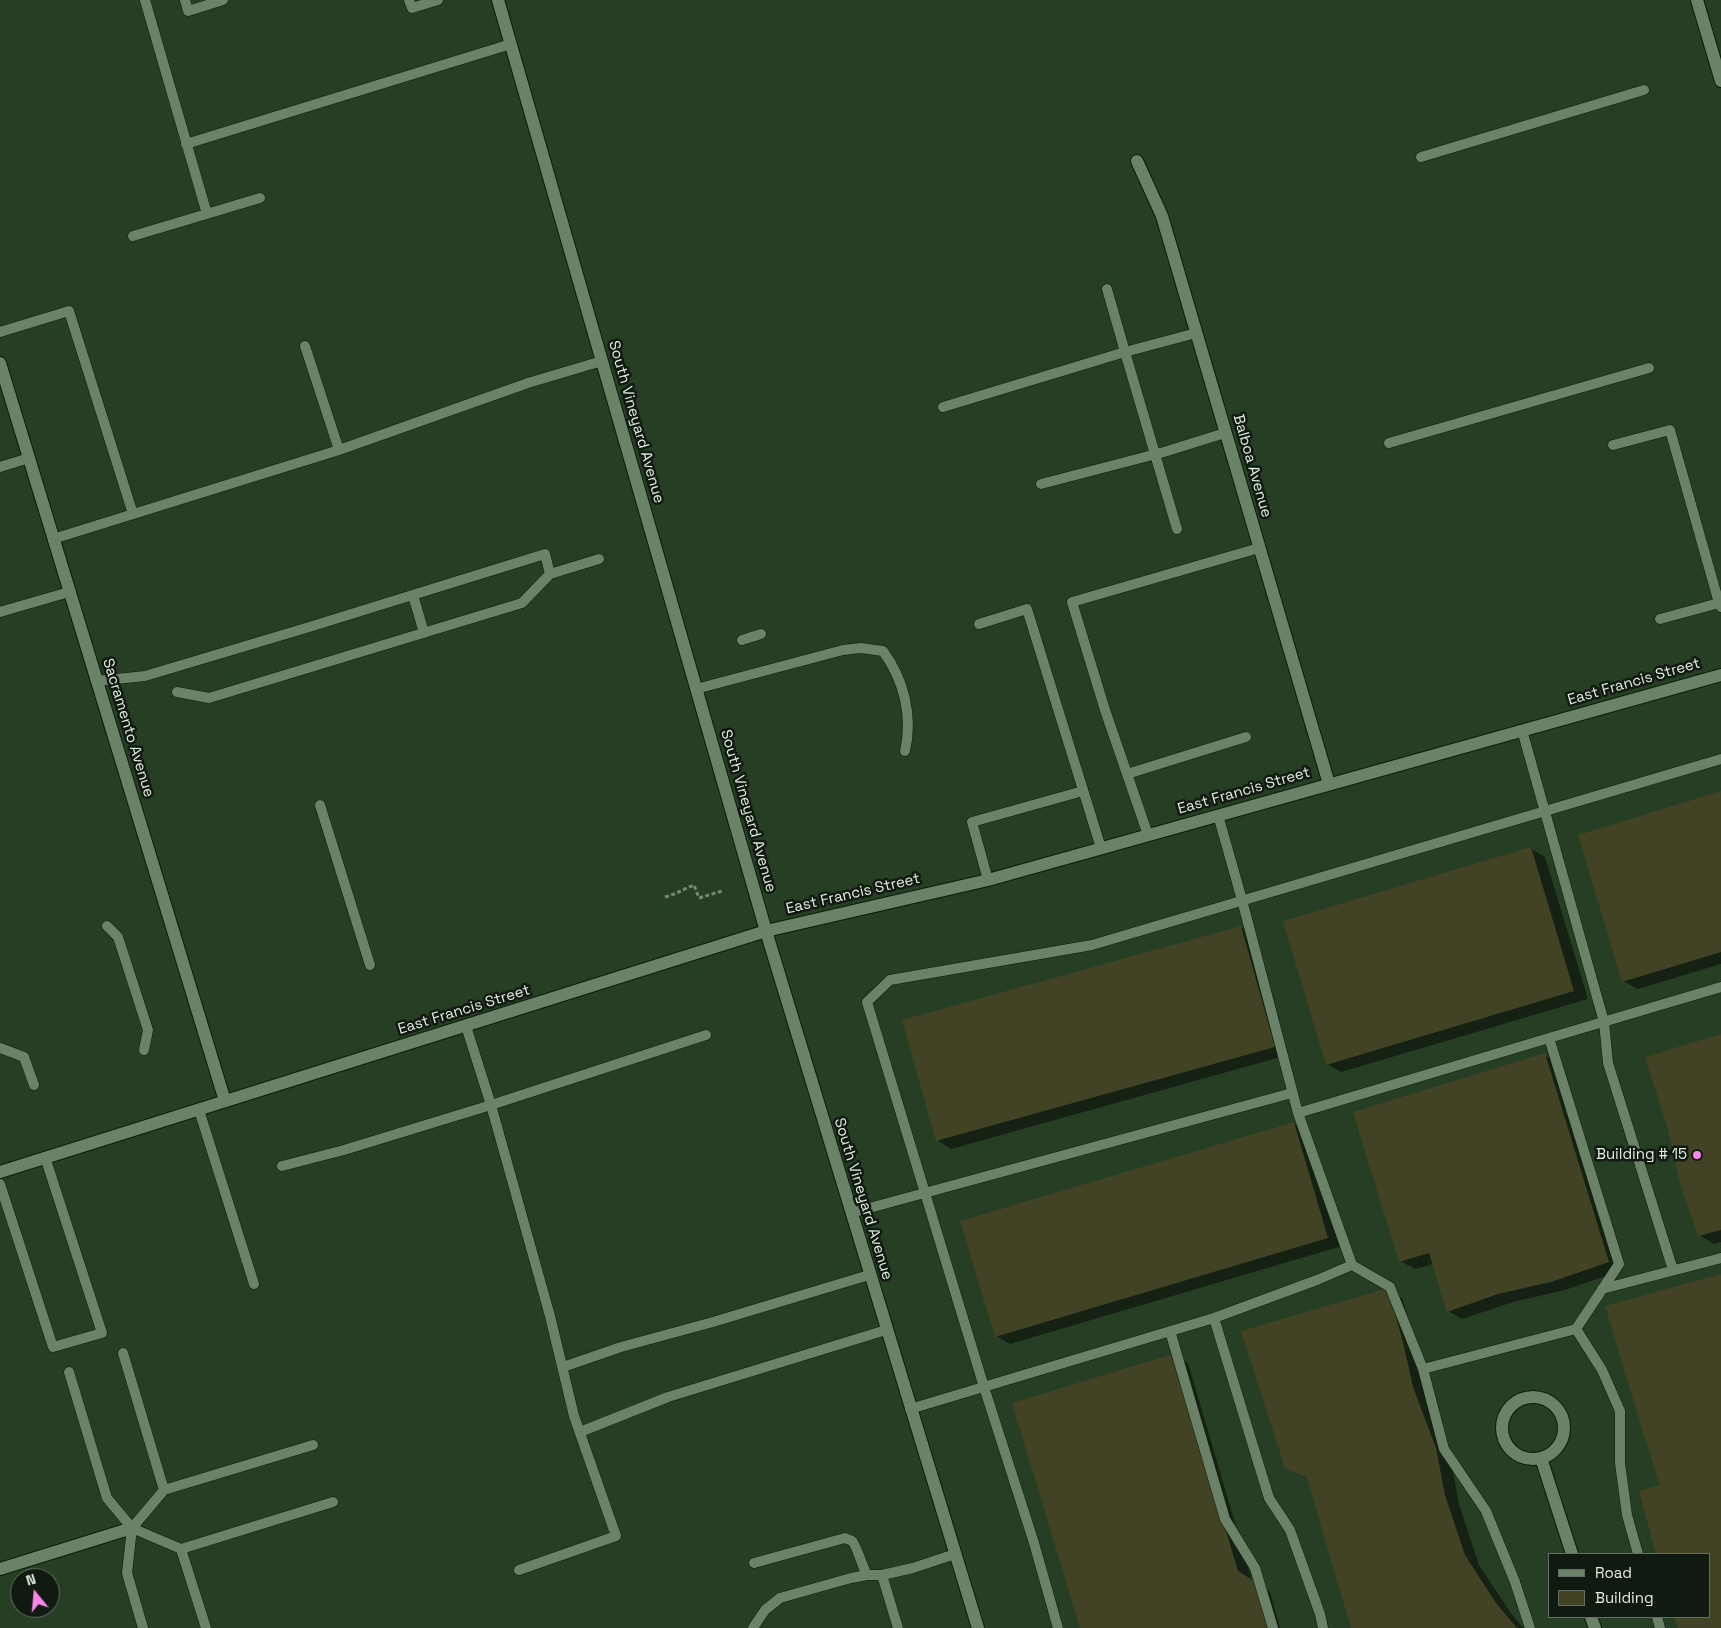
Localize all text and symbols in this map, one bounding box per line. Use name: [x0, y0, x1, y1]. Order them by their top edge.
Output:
street label: South Vineyard Avenue: [604, 339, 668, 505]
street label: Balboa Avenue: [1229, 412, 1275, 520]
street label: East Francis Street: [1566, 654, 1702, 710]
street label: Sacramento Avenue: [98, 656, 158, 800]
street label: South Vineyard Avenue: [716, 728, 780, 894]
street label: East Francis Street: [1176, 763, 1312, 819]
street label: East Francis Street: [784, 870, 922, 918]
street label: East Francis Street: [396, 981, 532, 1039]
street label: South Vineyard Avenue: [830, 1116, 896, 1282]
place label: Building # 15: [1596, 1146, 1687, 1164]
marker: Building # 15: [1691, 1149, 1703, 1161]
legend: [1548, 1553, 1711, 1618]
text: Road: [1595, 1563, 1632, 1582]
north arrow: [10, 1568, 60, 1618]
text: N: [24, 1570, 38, 1590]
text: Building: [1595, 1588, 1654, 1607]

